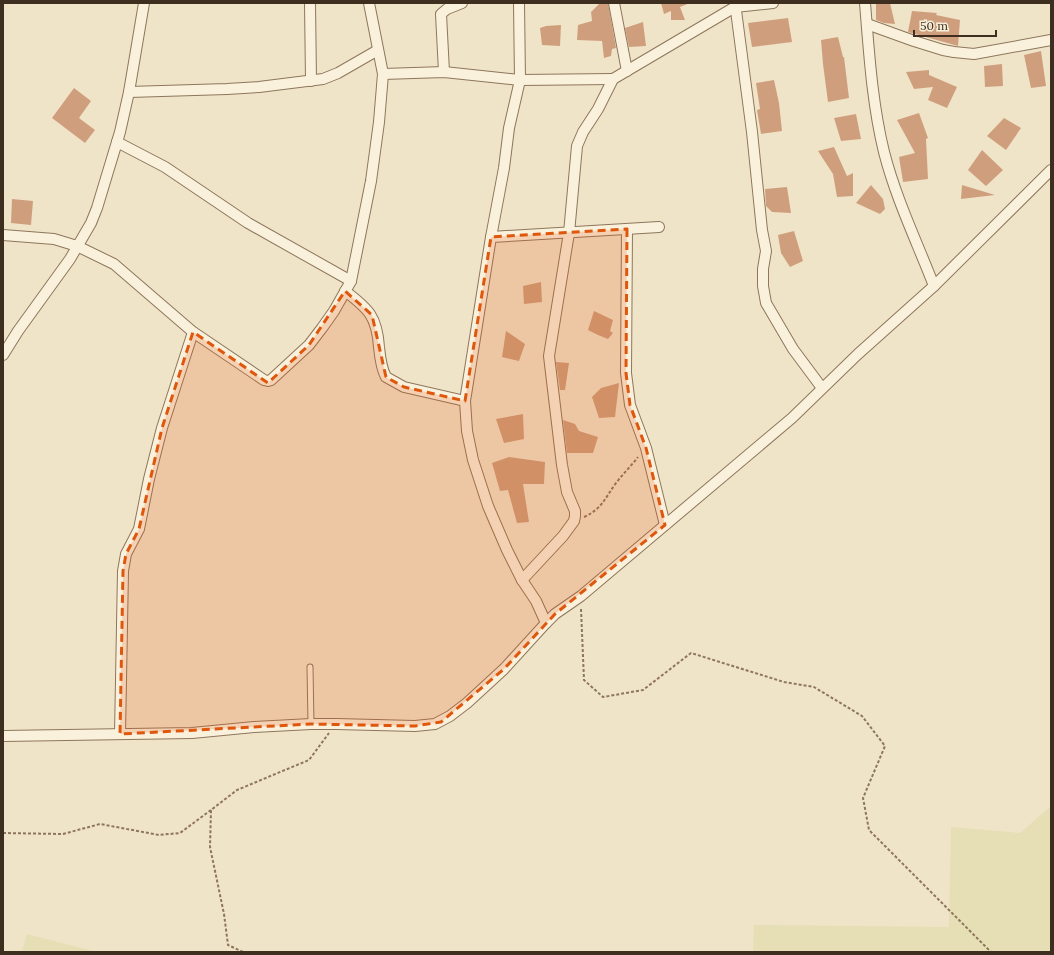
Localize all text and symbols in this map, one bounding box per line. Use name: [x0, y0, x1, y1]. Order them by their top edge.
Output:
scale bar: [914, 12, 996, 38]
text: 50 m: [920, 18, 948, 33]

